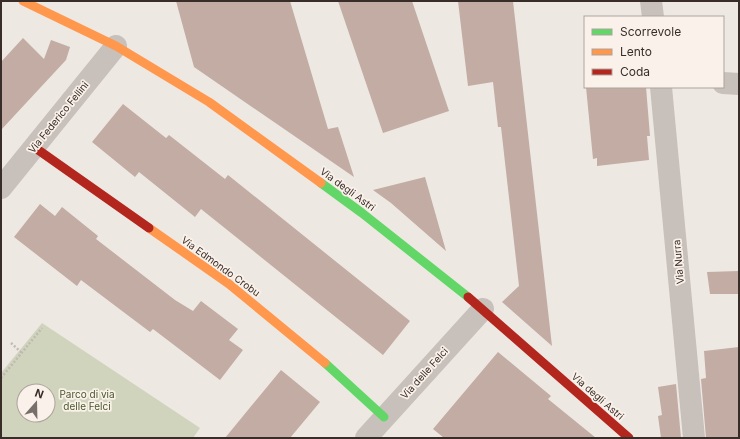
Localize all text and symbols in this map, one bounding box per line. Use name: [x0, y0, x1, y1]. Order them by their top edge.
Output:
legend: [584, 16, 724, 88]
text: Scorrevole: [620, 24, 681, 39]
text: Lento: [620, 44, 652, 59]
text: Coda: [620, 64, 650, 79]
street label: Via Federico Fellini: [25, 79, 91, 155]
street label: Via degli Astri: [318, 165, 378, 213]
street label: Via Edmondo Crobu: [179, 233, 263, 299]
street label: Via Nurra: [670, 239, 686, 285]
street label: Via delle Felci: [398, 345, 450, 401]
street label: Via degli Astri: [569, 370, 627, 422]
north arrow: [16, 383, 56, 423]
text: N: [33, 386, 46, 402]
park label: Parco di via delle Felci: [59, 388, 115, 412]

